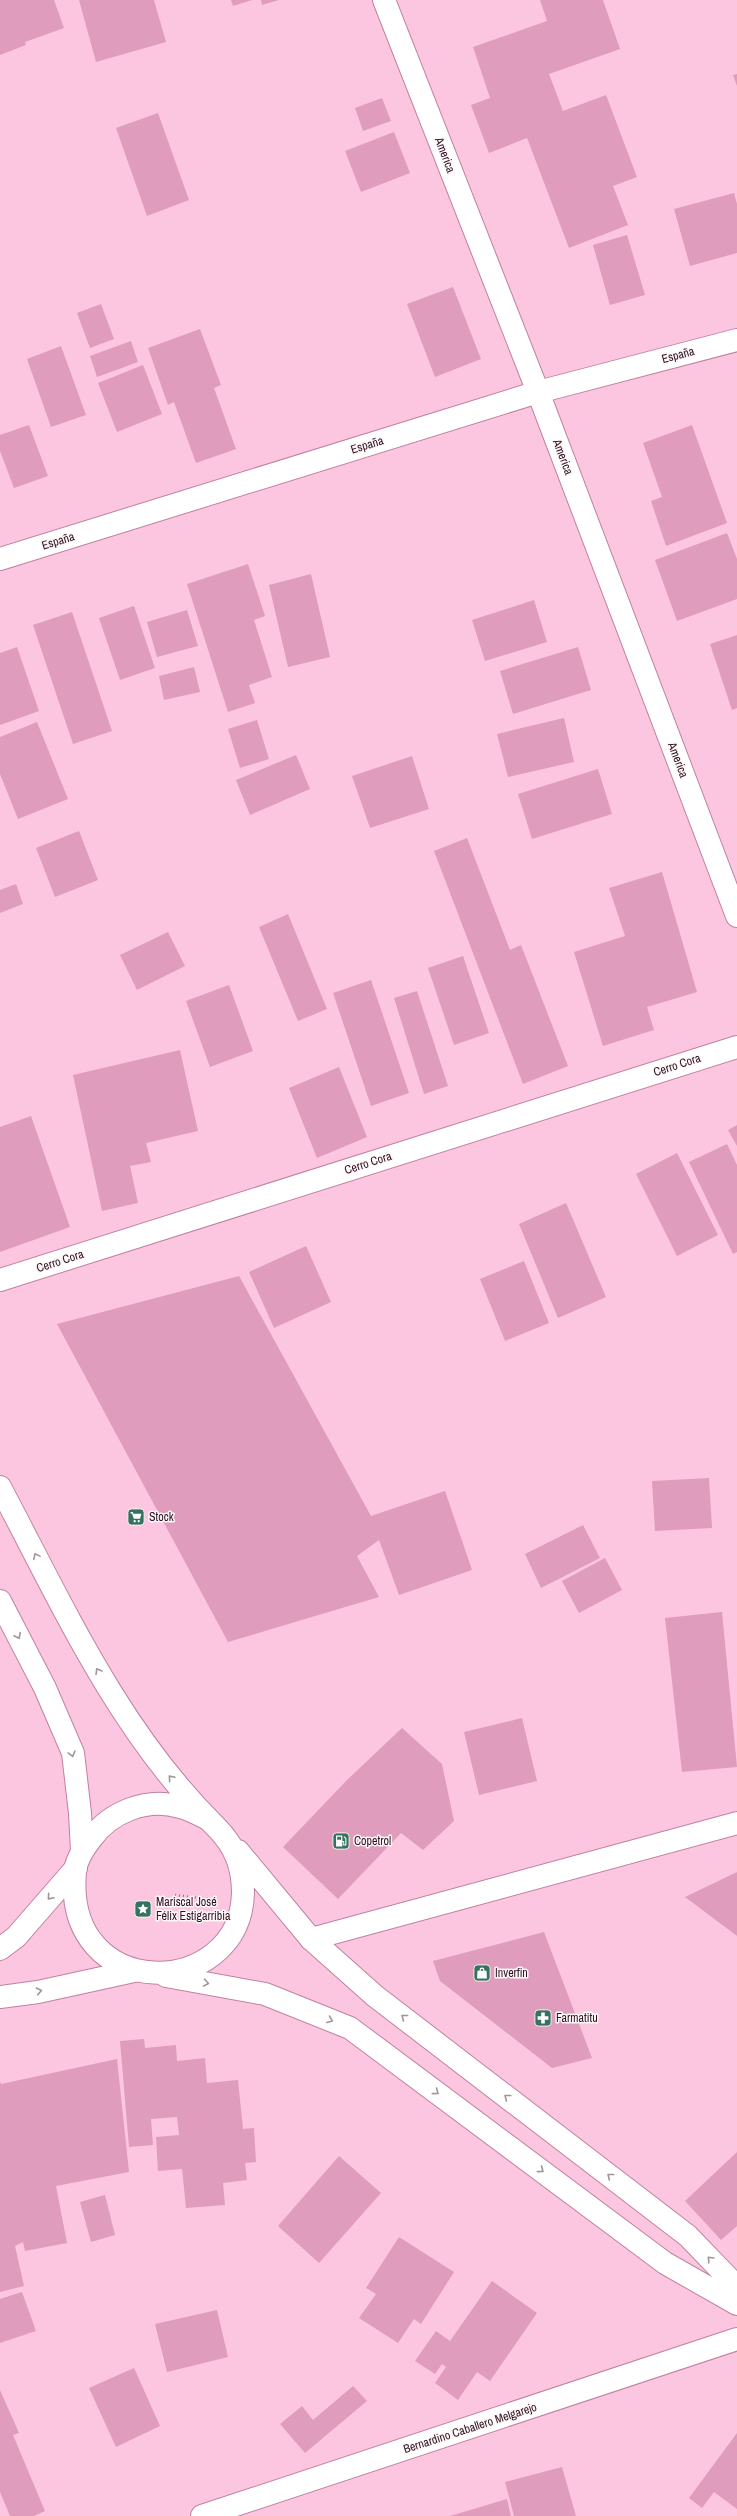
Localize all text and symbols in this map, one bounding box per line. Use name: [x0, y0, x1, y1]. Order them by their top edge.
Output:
street label: America: [431, 134, 459, 175]
street label: España: [660, 343, 697, 367]
street label: España: [349, 432, 386, 458]
street label: America: [549, 436, 577, 477]
street label: España: [40, 528, 77, 554]
street label: America: [664, 739, 692, 780]
street label: Cerro Cora: [651, 1050, 703, 1080]
street label: Cerro Cora: [342, 1148, 394, 1178]
street label: Cerro Cora: [34, 1246, 86, 1276]
supermarket icon: Stock: [126, 1507, 146, 1527]
place label: Stock: [149, 1509, 174, 1525]
one-way arrow: [34, 1553, 41, 1560]
one-way arrow: [13, 1632, 21, 1639]
one-way arrow: [95, 1668, 102, 1675]
one-way arrow: [68, 1750, 76, 1757]
one-way arrow: [169, 1775, 176, 1782]
fuel station icon: Copetrol: [331, 1831, 351, 1851]
place label: Copetrol: [354, 1833, 391, 1849]
one-way arrow: [48, 1893, 55, 1900]
place label: Mariscal José Félix Estigarribia: [156, 1894, 231, 1924]
place icon: Mariscal José Félix Estigarribia: [133, 1899, 153, 1919]
shop icon: Inverfin: [472, 1963, 492, 1983]
place label: Inverfin: [495, 1965, 528, 1981]
one-way arrow: [202, 1978, 209, 1987]
one-way arrow: [35, 1988, 42, 1996]
pharmacy icon: Farmatitu: [533, 2008, 553, 2028]
place label: Farmatitu: [556, 2010, 598, 2026]
one-way arrow: [326, 2015, 333, 2023]
one-way arrow: [401, 2015, 408, 2022]
one-way arrow: [432, 2088, 439, 2095]
one-way arrow: [504, 2095, 511, 2102]
one-way arrow: [536, 2166, 543, 2173]
one-way arrow: [607, 2174, 614, 2181]
one-way arrow: [707, 2256, 715, 2264]
street label: Bernardino Caballero Melgarejo: [401, 2399, 539, 2457]

